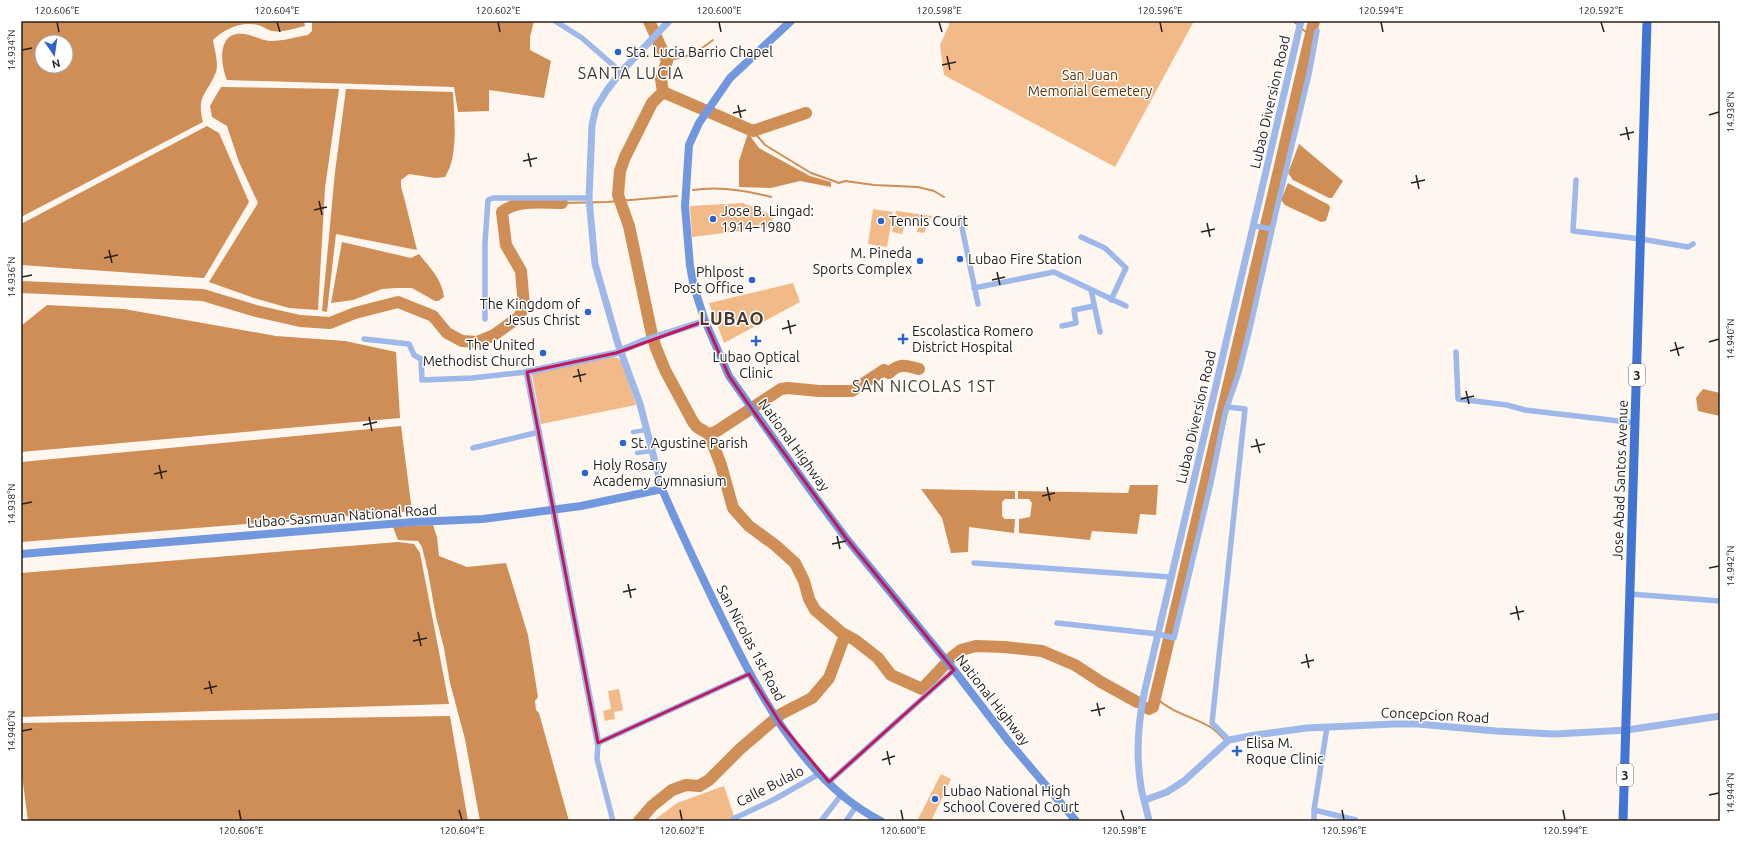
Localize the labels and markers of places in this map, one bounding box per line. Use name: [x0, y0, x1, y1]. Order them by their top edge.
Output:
place label: Sta. Lucia Barrio Chapel: [626, 44, 773, 60]
marker: Sta. Lucia Barrio Chapel: [613, 47, 623, 57]
place label: Jose B. Lingad: 1914–1980: [721, 203, 814, 235]
place label: Tennis Court: [889, 213, 969, 229]
marker: Jose B. Lingad: 1914–1980: [708, 214, 718, 224]
marker: Tennis Court: [876, 216, 886, 226]
place label: M. Pineda Sports Complex: [813, 245, 912, 277]
place label: Lubao Fire Station: [968, 251, 1082, 267]
marker: Lubao Fire Station: [955, 254, 965, 264]
marker: M. Pineda Sports Complex: [915, 256, 925, 266]
place label: Phlpost Post Office: [674, 264, 744, 296]
marker: Phlpost Post Office: [747, 275, 757, 285]
place label: The Kingdom of Jesus Christ: [480, 296, 581, 328]
marker: The Kingdom of Jesus Christ: [583, 307, 593, 317]
place label: Escolastica Romero District Hospital: [912, 323, 1034, 355]
marker: Escolastica Romero District Hospital: [897, 333, 909, 345]
marker: Lubao Optical Clinic: [750, 335, 762, 347]
place label: The United Methodist Church: [423, 337, 535, 369]
marker: The United Methodist Church: [538, 348, 548, 358]
place label: Lubao Optical Clinic: [712, 349, 800, 381]
place label: St. Agustine Parish: [631, 435, 748, 451]
marker: St. Agustine Parish: [618, 438, 628, 448]
place label: Holy Rosary Academy Gymnasium: [593, 457, 726, 489]
marker: Holy Rosary Academy Gymnasium: [580, 468, 590, 478]
place label: Elisa M. Roque Clinic: [1246, 735, 1324, 767]
marker: Elisa M. Roque Clinic: [1231, 745, 1243, 757]
place label: Lubao National High School Covered Court: [943, 783, 1080, 815]
marker: Lubao National High School Covered Court: [930, 794, 940, 804]

